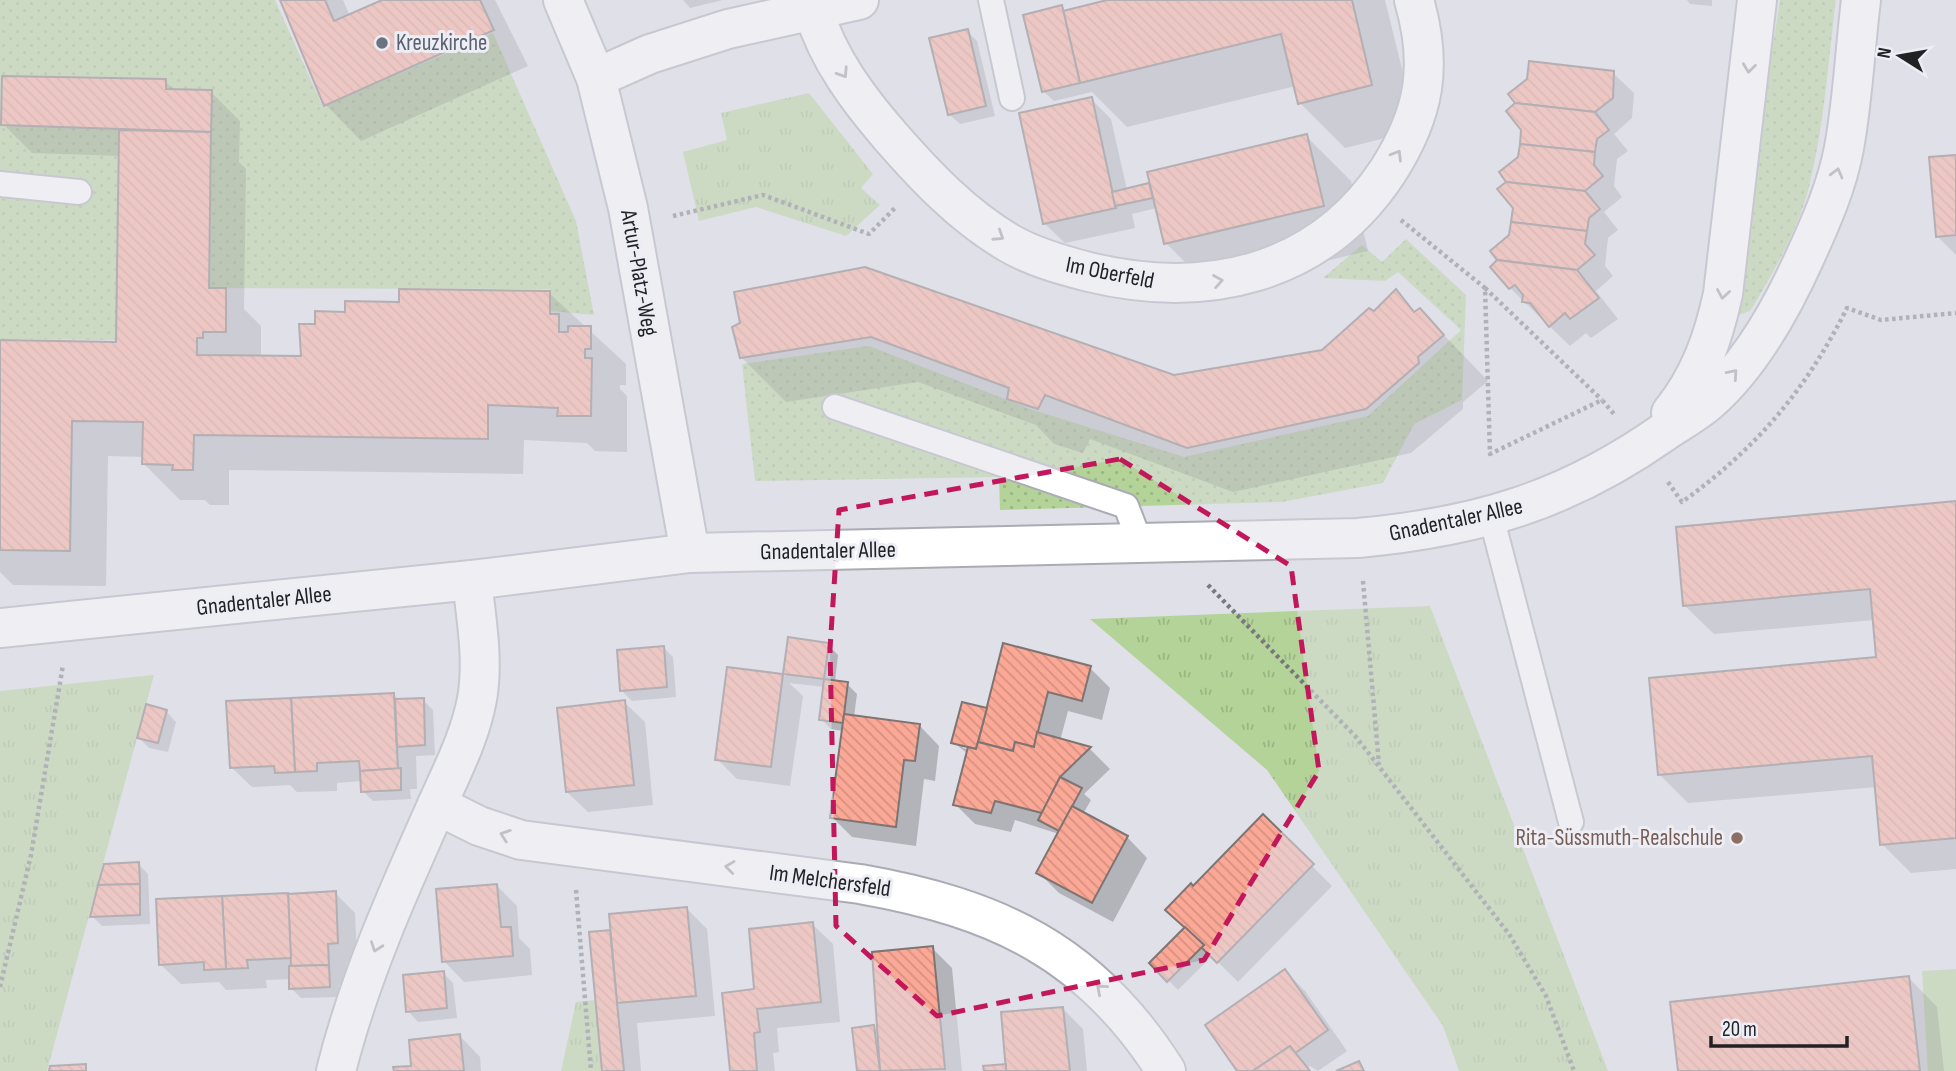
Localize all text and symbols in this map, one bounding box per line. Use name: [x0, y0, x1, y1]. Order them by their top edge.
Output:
north arrow: [1865, 21, 1935, 91]
place label: Kreuzkirche: [396, 29, 487, 57]
marker: Kreuzkirche: [374, 35, 390, 51]
text: N: [1873, 46, 1897, 60]
one-way arrow: [1742, 63, 1757, 74]
one-way arrow: [834, 65, 847, 78]
one-way arrow: [1389, 150, 1402, 163]
one-way arrow: [1829, 167, 1843, 179]
street label: Artur-Platz-Weg: [614, 207, 664, 338]
one-way arrow: [991, 228, 1004, 241]
street label: Im Oberfeld: [1063, 251, 1157, 295]
one-way arrow: [1212, 274, 1223, 289]
one-way arrow: [1716, 288, 1731, 300]
one-way arrow: [1725, 369, 1737, 382]
street label: Gnadentaler Allee: [1387, 492, 1525, 548]
street label: Gnadentaler Allee: [760, 536, 896, 566]
street label: Gnadentaler Allee: [195, 580, 333, 622]
place label: Rita-Süssmuth-Realschule: [1515, 824, 1723, 852]
one-way arrow: [499, 829, 511, 843]
marker: Rita-Süssmuth-Realschule: [1729, 830, 1745, 846]
street label: Im Melchersfeld: [767, 859, 893, 903]
one-way arrow: [724, 860, 735, 875]
one-way arrow: [370, 940, 384, 952]
one-way arrow: [1096, 985, 1109, 997]
scale bar: [1711, 1004, 1848, 1048]
text: 20 m: [1722, 1017, 1757, 1042]

